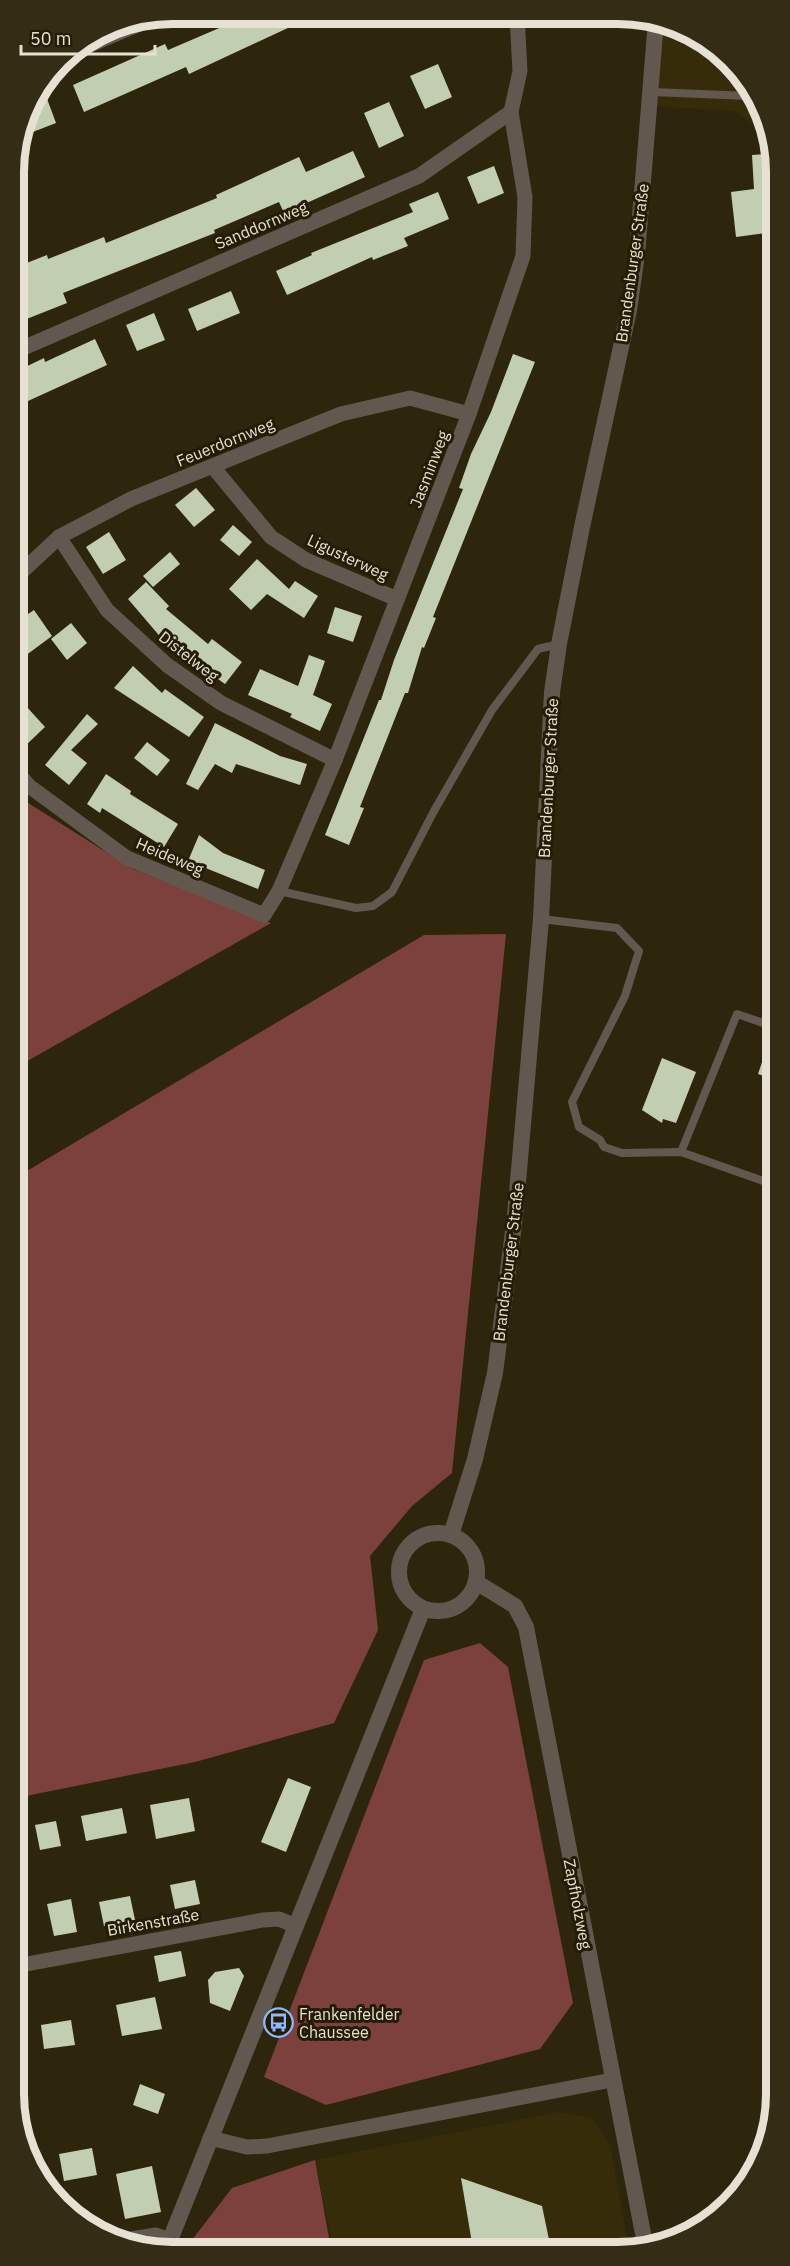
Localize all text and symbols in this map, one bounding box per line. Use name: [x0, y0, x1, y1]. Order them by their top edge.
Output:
scale bar: [21, 18, 154, 56]
text: 50 m: [30, 27, 72, 50]
street label: Brandenburger Straße: [611, 182, 653, 344]
street label: Sanddornweg: [212, 196, 311, 254]
street label: Feuerdornweg: [173, 413, 277, 471]
street label: Jasminweg: [405, 427, 453, 510]
street label: Ligusterweg: [304, 530, 392, 585]
street label: Distelweg: [155, 626, 223, 686]
street label: Brandenburger Straße: [534, 697, 562, 858]
street label: Heideweg: [133, 833, 207, 879]
street label: Brandenburger Straße: [488, 1181, 528, 1343]
street label: Zapfholzweg: [559, 1857, 597, 1951]
street label: Birkenstraße: [105, 1904, 201, 1940]
place label: Frankenfelder Chaussee: [299, 2004, 399, 2042]
bus stop icon: Frankenfelder Chaussee: [262, 2007, 294, 2039]

